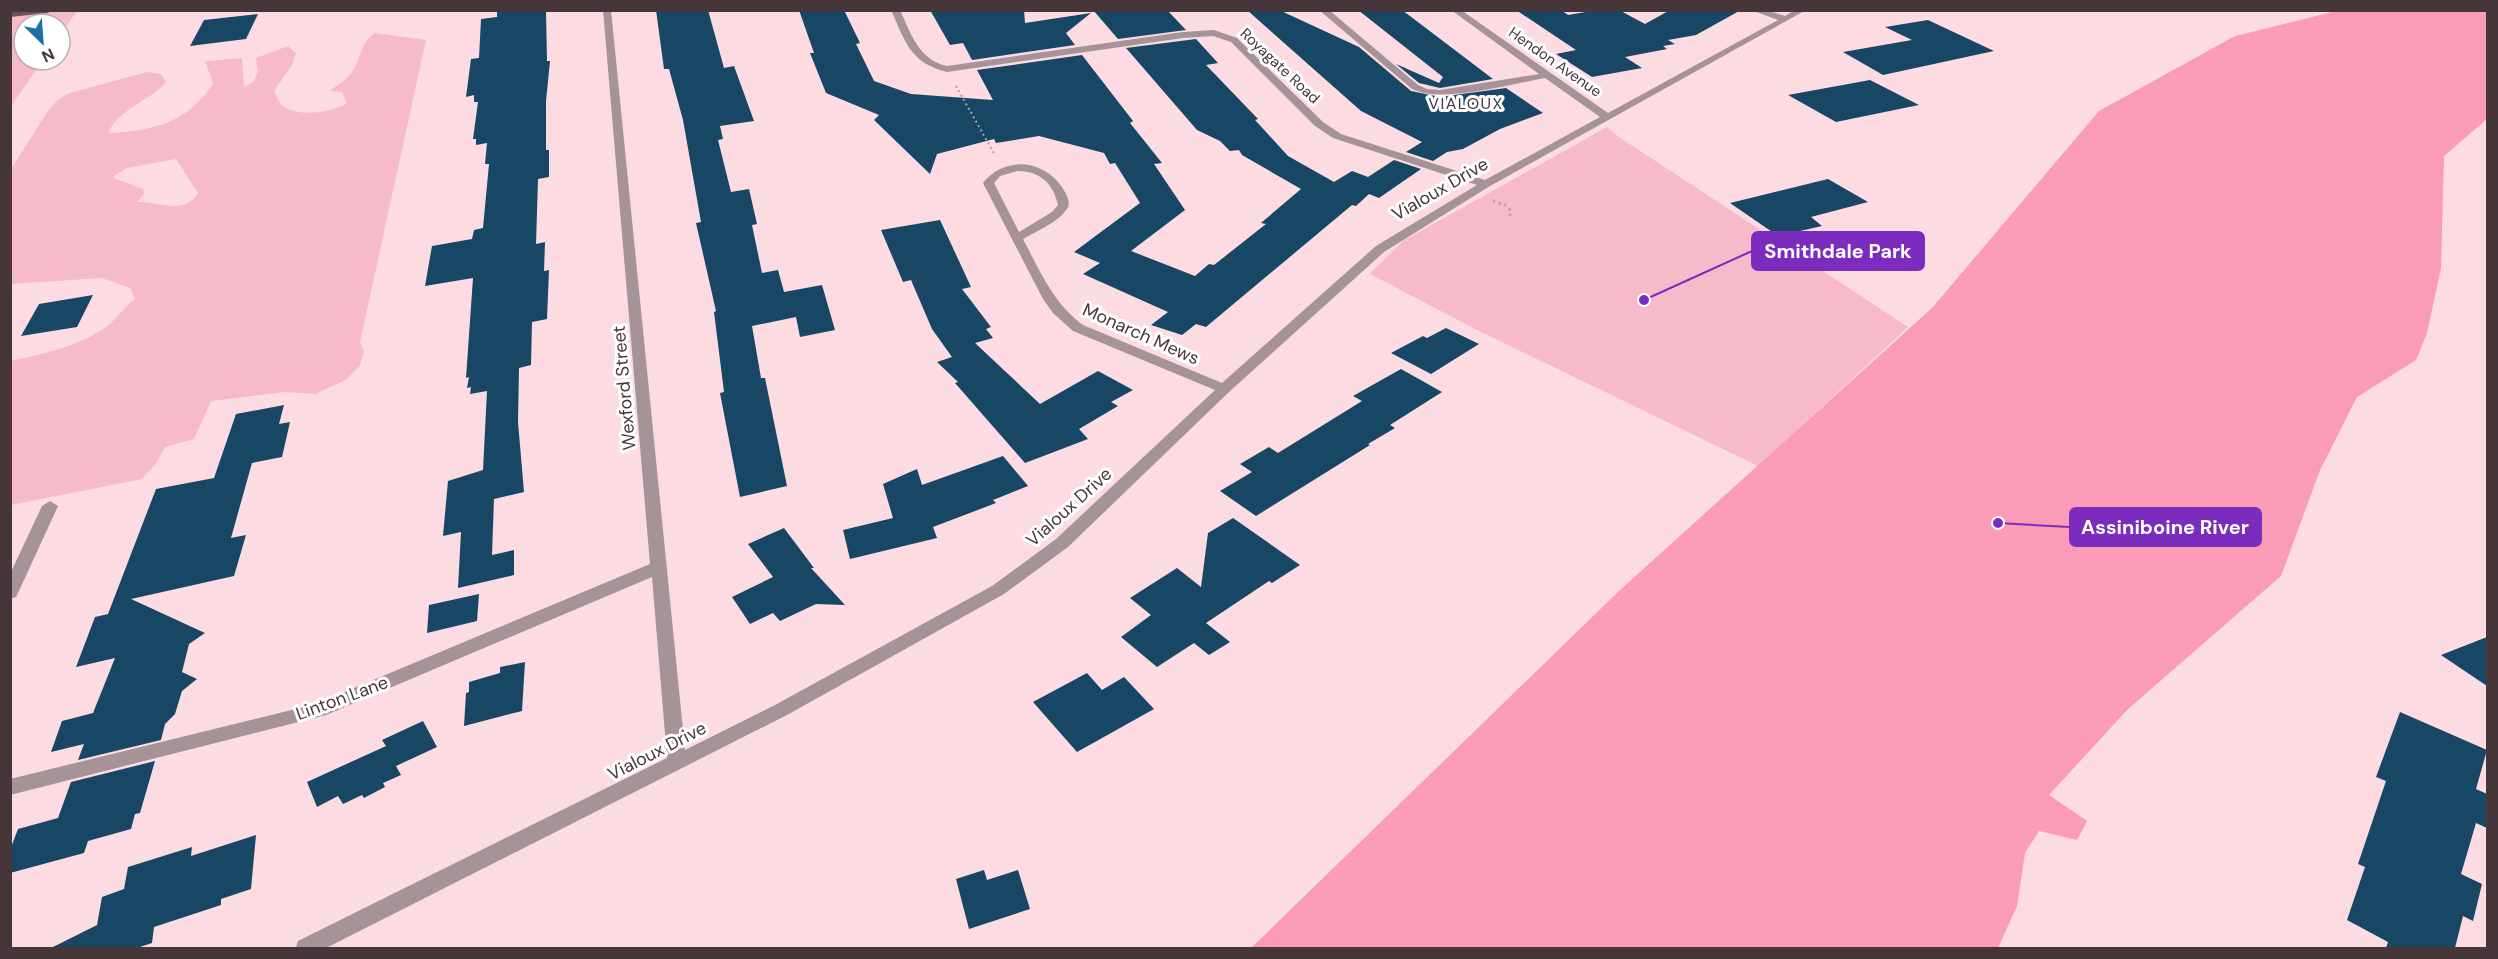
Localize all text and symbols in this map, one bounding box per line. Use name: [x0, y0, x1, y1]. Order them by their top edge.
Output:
north arrow: [12, 12, 72, 72]
street label: Hendon Avenue: [1505, 22, 1605, 102]
street label: Royagate Road: [1236, 24, 1324, 108]
text: N: [38, 43, 58, 67]
district label: VIALOUX: [1428, 93, 1504, 114]
street label: Vialoux Drive: [1387, 152, 1493, 226]
callout: Smithdale Park: [1752, 232, 1924, 270]
text: Smithdale Park: [1764, 238, 1912, 264]
street label: Monarch Mews: [1079, 298, 1203, 370]
street label: Wexford Street: [607, 325, 641, 451]
street label: Vialoux Drive: [1021, 462, 1117, 552]
callout: Assiniboine River: [2070, 508, 2261, 546]
text: Assiniboine River: [2081, 514, 2249, 540]
street label: Linton Lane: [293, 670, 391, 726]
street label: Vialoux Drive: [604, 716, 710, 786]

